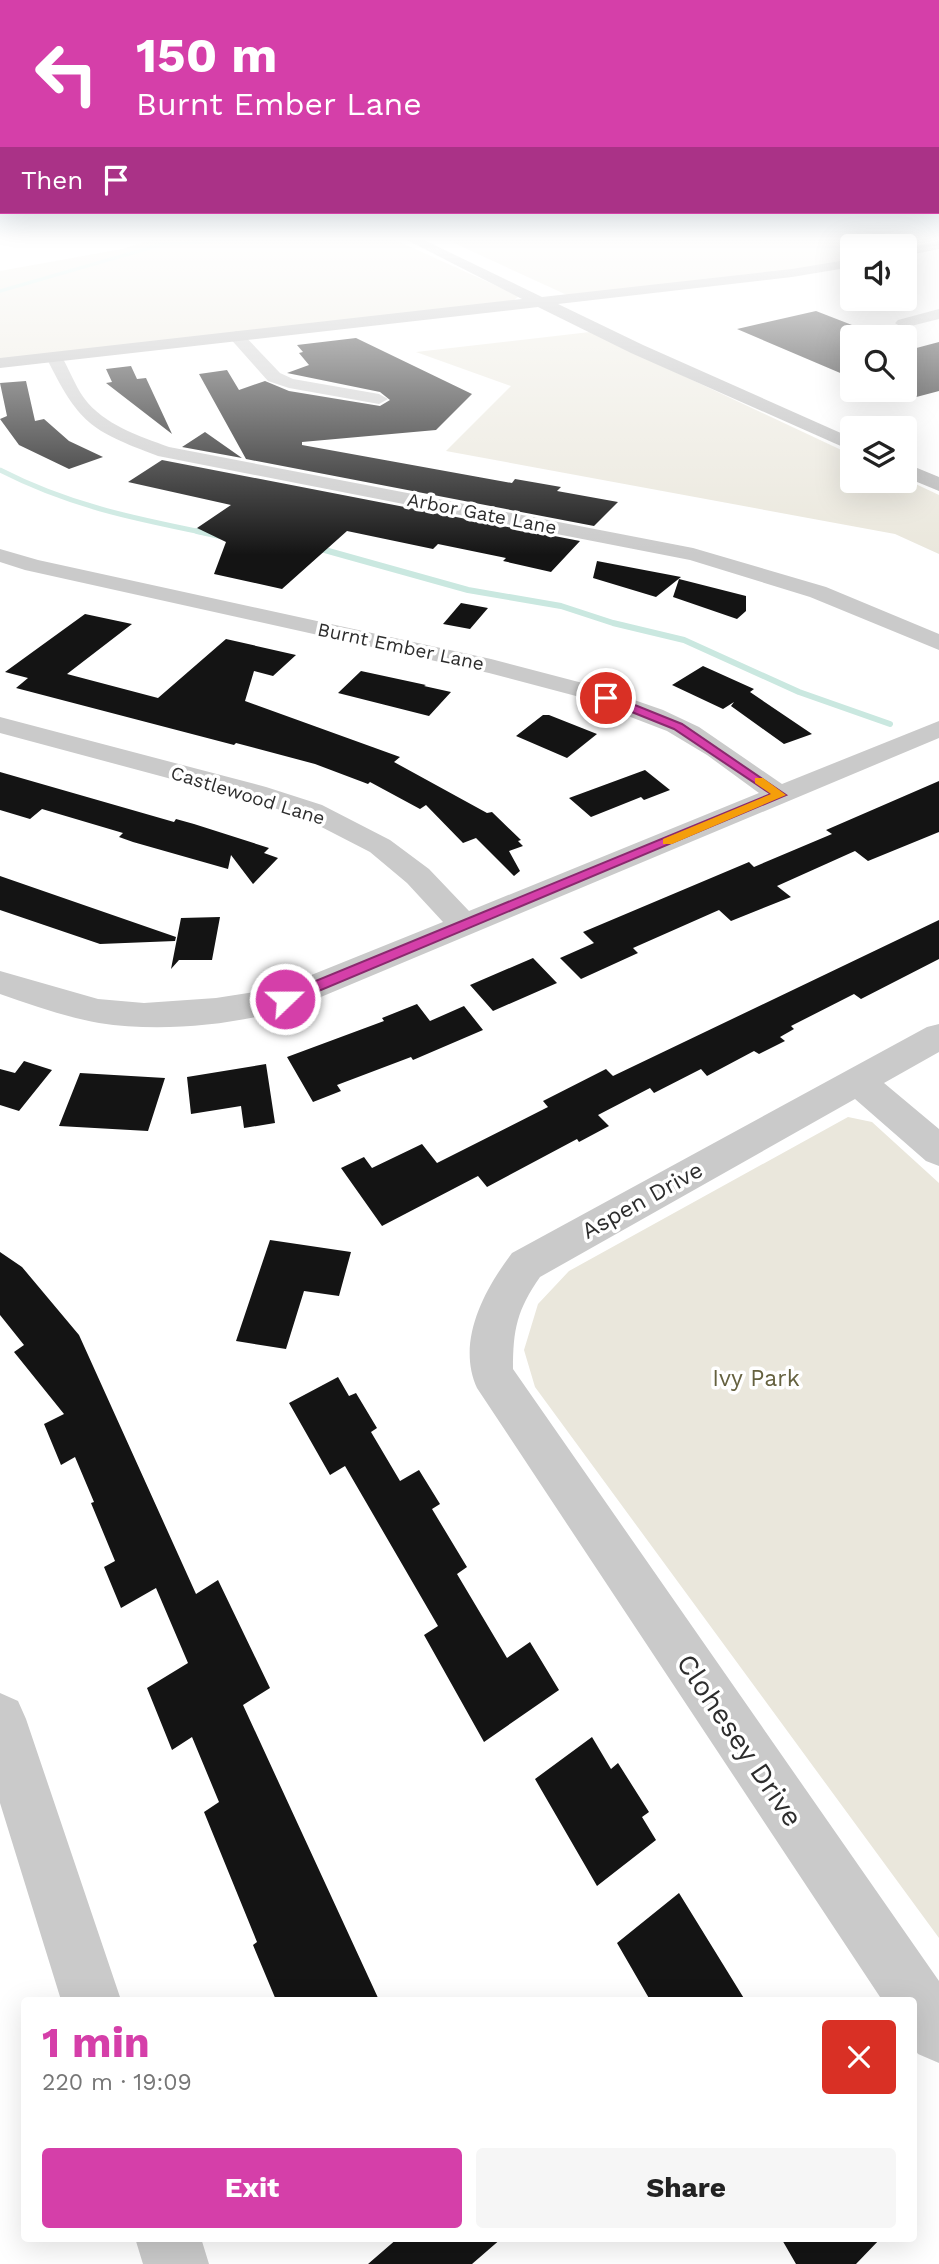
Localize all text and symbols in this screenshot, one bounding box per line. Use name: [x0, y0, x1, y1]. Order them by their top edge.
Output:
text: 150 m: [136, 26, 277, 84]
icon: left: [21, 28, 112, 119]
text: Burnt Ember Lane: [136, 85, 422, 123]
icon: arrive: [97, 161, 135, 199]
text: Then: [21, 165, 83, 195]
map controls: [840, 234, 917, 493]
button: sound: [840, 234, 917, 311]
button: search: [840, 325, 917, 402]
button: layers: [840, 416, 917, 493]
street label: Arbor Gate Lane: [405, 488, 559, 539]
street label: Burnt Ember Lane: [316, 618, 486, 675]
pin: [576, 668, 636, 728]
icon: arrive: [587, 679, 625, 717]
street label: Castlewood Lane: [168, 761, 328, 830]
position arrow: [248, 962, 322, 1036]
street label: Aspen Drive: [577, 1156, 707, 1245]
park label: Ivy Park: [712, 1365, 800, 1392]
street label: Clohesey Drive: [670, 1648, 810, 1833]
text: 1 min: [42, 2018, 150, 2067]
button: close: [822, 2020, 896, 2094]
text: 220 m · 19:09: [42, 2069, 192, 2096]
button: Exit: [42, 2148, 462, 2228]
button: Share: [476, 2148, 896, 2228]

